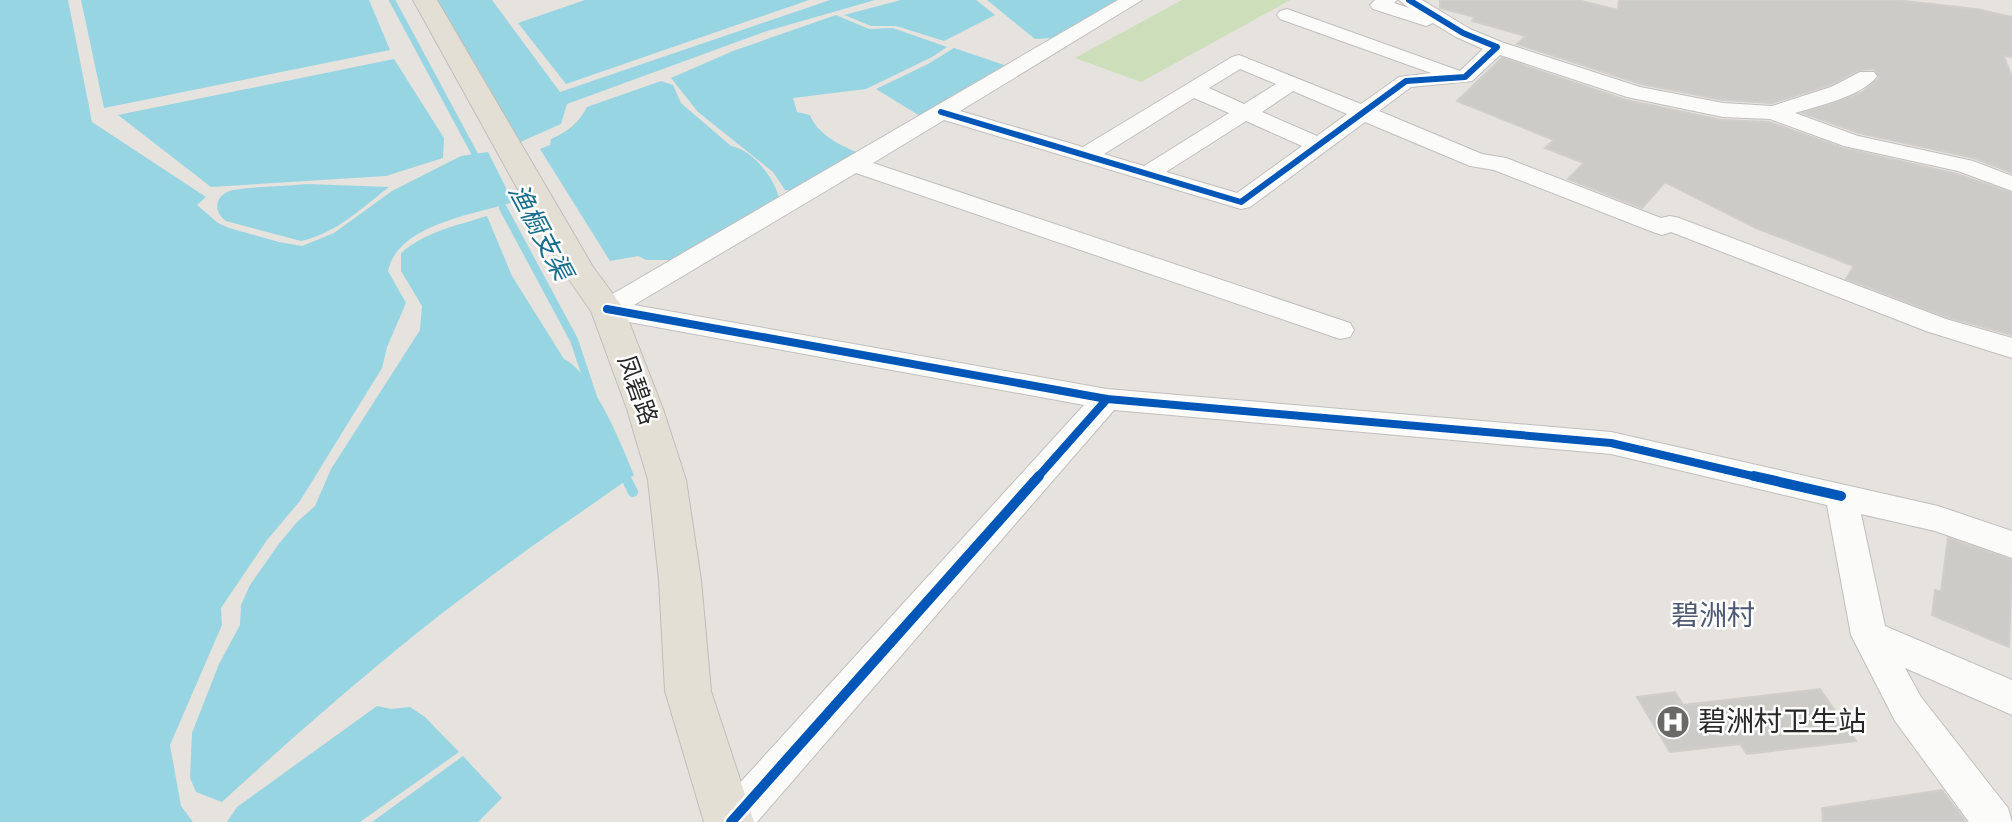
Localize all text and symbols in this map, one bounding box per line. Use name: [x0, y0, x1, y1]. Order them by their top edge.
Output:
water label: 渔橱支渠: [502, 179, 580, 289]
street label: 凤碧路: [611, 351, 663, 429]
district label: 碧洲村: [1671, 599, 1755, 633]
hospital icon: 碧洲村卫生站: [1654, 703, 1692, 741]
place label: 碧洲村卫生站: [1698, 705, 1866, 739]

